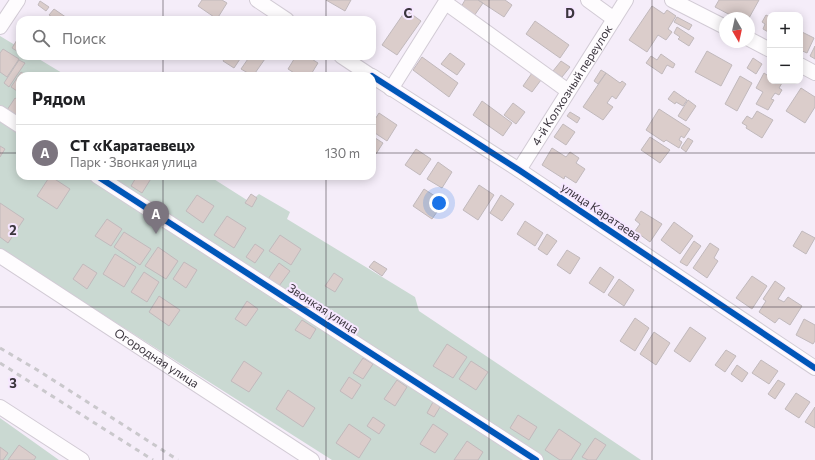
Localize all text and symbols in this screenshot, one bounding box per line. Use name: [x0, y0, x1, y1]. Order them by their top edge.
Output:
text: C: [404, 5, 413, 21]
text: D: [565, 5, 575, 21]
north arrow: [719, 12, 755, 48]
map controls: [767, 12, 803, 84]
button: +: [767, 12, 803, 48]
search box: [16, 16, 376, 60]
street label: 4-й Колхозный переулок: [528, 21, 615, 148]
icon: search: [30, 27, 52, 49]
text: Поиск: [62, 29, 106, 47]
button: −: [767, 48, 803, 84]
text: Рядом: [32, 88, 86, 109]
text: СТ «Каратаевец»: [70, 136, 195, 154]
text: A: [40, 145, 50, 161]
text: 130 m: [325, 145, 360, 161]
text: Парк · Звонкая улица: [70, 154, 197, 170]
street label: улица Каратаева: [559, 179, 644, 243]
your location: [429, 193, 449, 213]
pin: A: [143, 201, 169, 234]
text: 2: [9, 222, 17, 238]
street label: Звонкая улица: [286, 280, 361, 336]
street label: Огородная улица: [112, 325, 202, 390]
text: 3: [9, 375, 17, 391]

